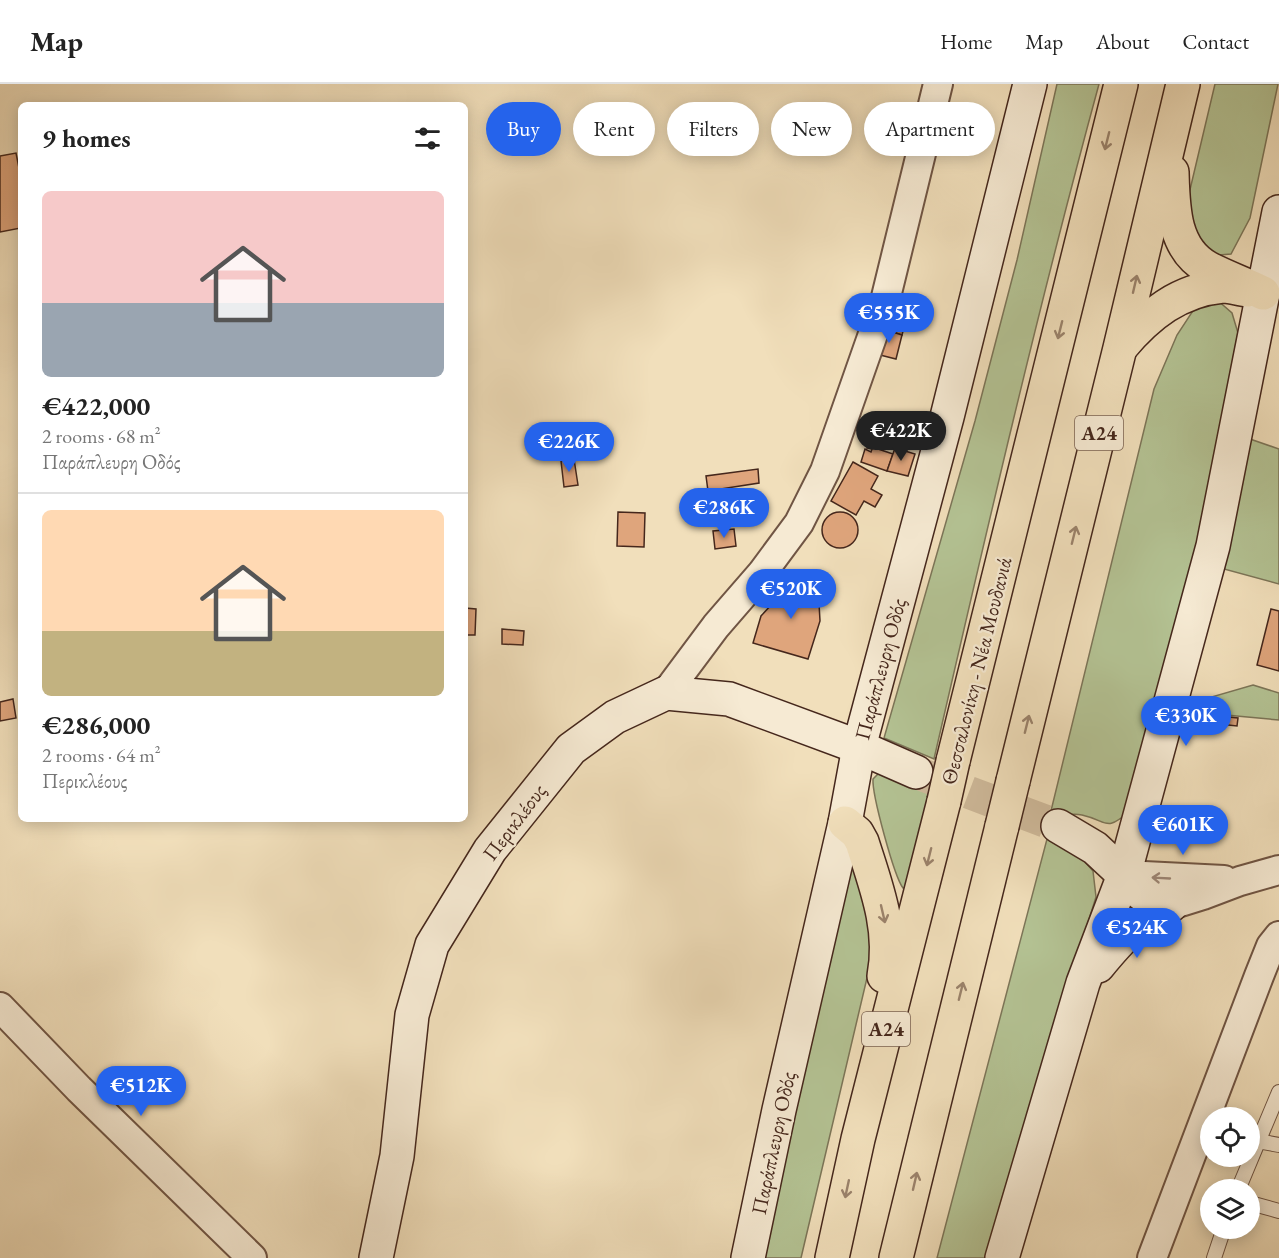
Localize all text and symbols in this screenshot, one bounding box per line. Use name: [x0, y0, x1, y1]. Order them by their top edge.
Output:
text: Map: [30, 23, 83, 59]
text: Home: [940, 28, 992, 55]
text: Map: [1025, 28, 1063, 55]
text: About: [1096, 28, 1149, 55]
text: Contact: [1182, 28, 1249, 55]
chip: Buy: [486, 102, 561, 156]
chip: Rent: [573, 102, 655, 156]
chip: Filters: [667, 102, 759, 156]
chip: New: [771, 102, 852, 156]
chip: Apartment: [864, 102, 995, 156]
text: 9 homes: [42, 121, 131, 155]
icon: filters: [411, 122, 444, 155]
one-way arrow: [1101, 131, 1113, 150]
icon: home: [189, 230, 297, 338]
one-way arrow: [1130, 275, 1142, 294]
pin: €555K: [847, 293, 931, 344]
text: €555K: [858, 299, 920, 325]
one-way arrow: [1054, 320, 1066, 339]
text: €422,000: [42, 389, 150, 423]
pin: €422K: [859, 411, 943, 462]
road number: Α24: [1075, 416, 1123, 450]
text: €422K: [870, 417, 932, 443]
pin: €226K: [527, 422, 611, 473]
text: 2 rooms · 68 m²: [42, 423, 161, 449]
text: €226K: [538, 428, 600, 454]
text: Παράπλευρη Οδός: [42, 449, 181, 475]
pin: €286K: [682, 488, 766, 539]
text: €286K: [693, 494, 755, 520]
one-way arrow: [1068, 526, 1080, 545]
icon: home: [189, 549, 297, 657]
street label: Θεσσαλονίκη - Νέα Μουδανιά: [935, 554, 1017, 787]
pin: €520K: [749, 569, 833, 620]
text: €520K: [760, 575, 822, 601]
street label: Παράπλευρη Οδός: [848, 595, 912, 743]
pin: €330K: [1144, 696, 1228, 747]
text: €330K: [1155, 702, 1217, 728]
text: €286,000: [42, 708, 150, 742]
one-way arrow: [1021, 715, 1033, 734]
text: 2 rooms · 64 m²: [42, 742, 161, 768]
text: Περικλέους: [42, 768, 128, 794]
street label: Περικλέους: [476, 778, 552, 866]
pin: €601K: [1141, 805, 1225, 856]
text: €601K: [1152, 811, 1214, 837]
one-way arrow: [923, 847, 935, 866]
one-way arrow: [1151, 873, 1171, 884]
one-way arrow: [878, 904, 890, 923]
pin: €524K: [1095, 908, 1179, 959]
text: €524K: [1106, 914, 1168, 940]
one-way arrow: [955, 982, 967, 1001]
road number: Α24: [862, 1012, 910, 1046]
pin: €512K: [99, 1066, 183, 1117]
street label: Παράπλευρη Οδός: [745, 1069, 801, 1217]
text: €512K: [110, 1072, 172, 1098]
map controls: [1200, 1107, 1260, 1239]
button: locate: [1200, 1107, 1260, 1167]
one-way arrow: [910, 1171, 921, 1191]
one-way arrow: [841, 1179, 852, 1198]
button: layers: [1200, 1179, 1260, 1239]

